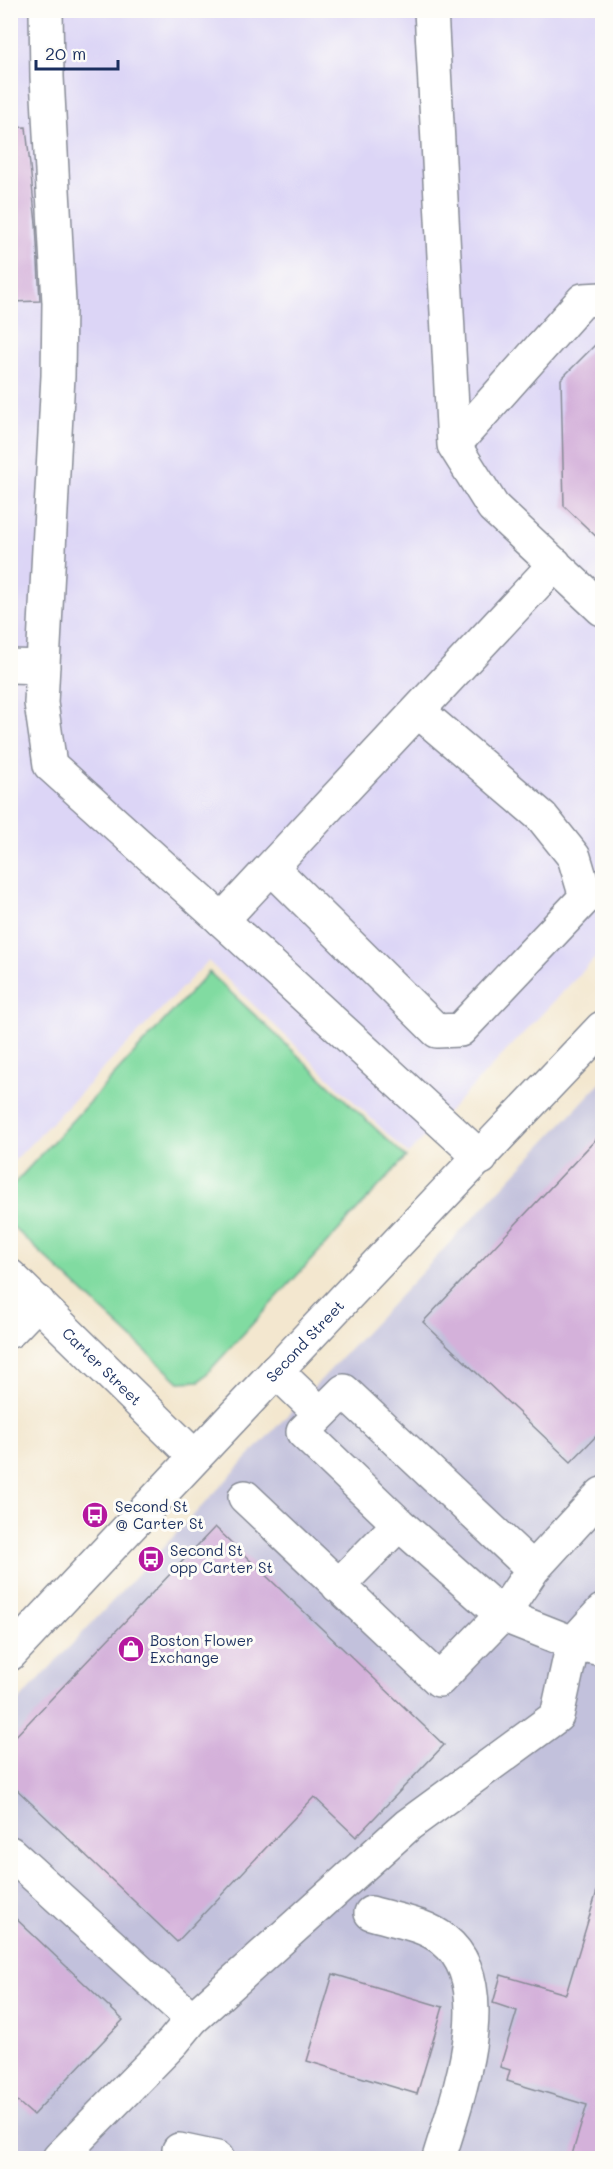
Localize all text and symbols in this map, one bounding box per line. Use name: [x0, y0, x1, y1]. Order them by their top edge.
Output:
scale bar: [36, 33, 118, 71]
text: 20 m: [45, 41, 86, 65]
street label: Second Street: [261, 1295, 348, 1386]
street label: Carter Street: [58, 1323, 146, 1410]
place label: Second St @ Carter St: [115, 1496, 204, 1533]
bus stop icon: Second St @ Carter St: [80, 1500, 110, 1530]
place label: Second St opp Carter St: [170, 1540, 273, 1577]
bus stop icon: Second St opp Carter St: [136, 1544, 166, 1574]
place label: Boston Flower Exchange: [150, 1630, 254, 1667]
shop icon: Boston Flower Exchange: [116, 1634, 146, 1664]

